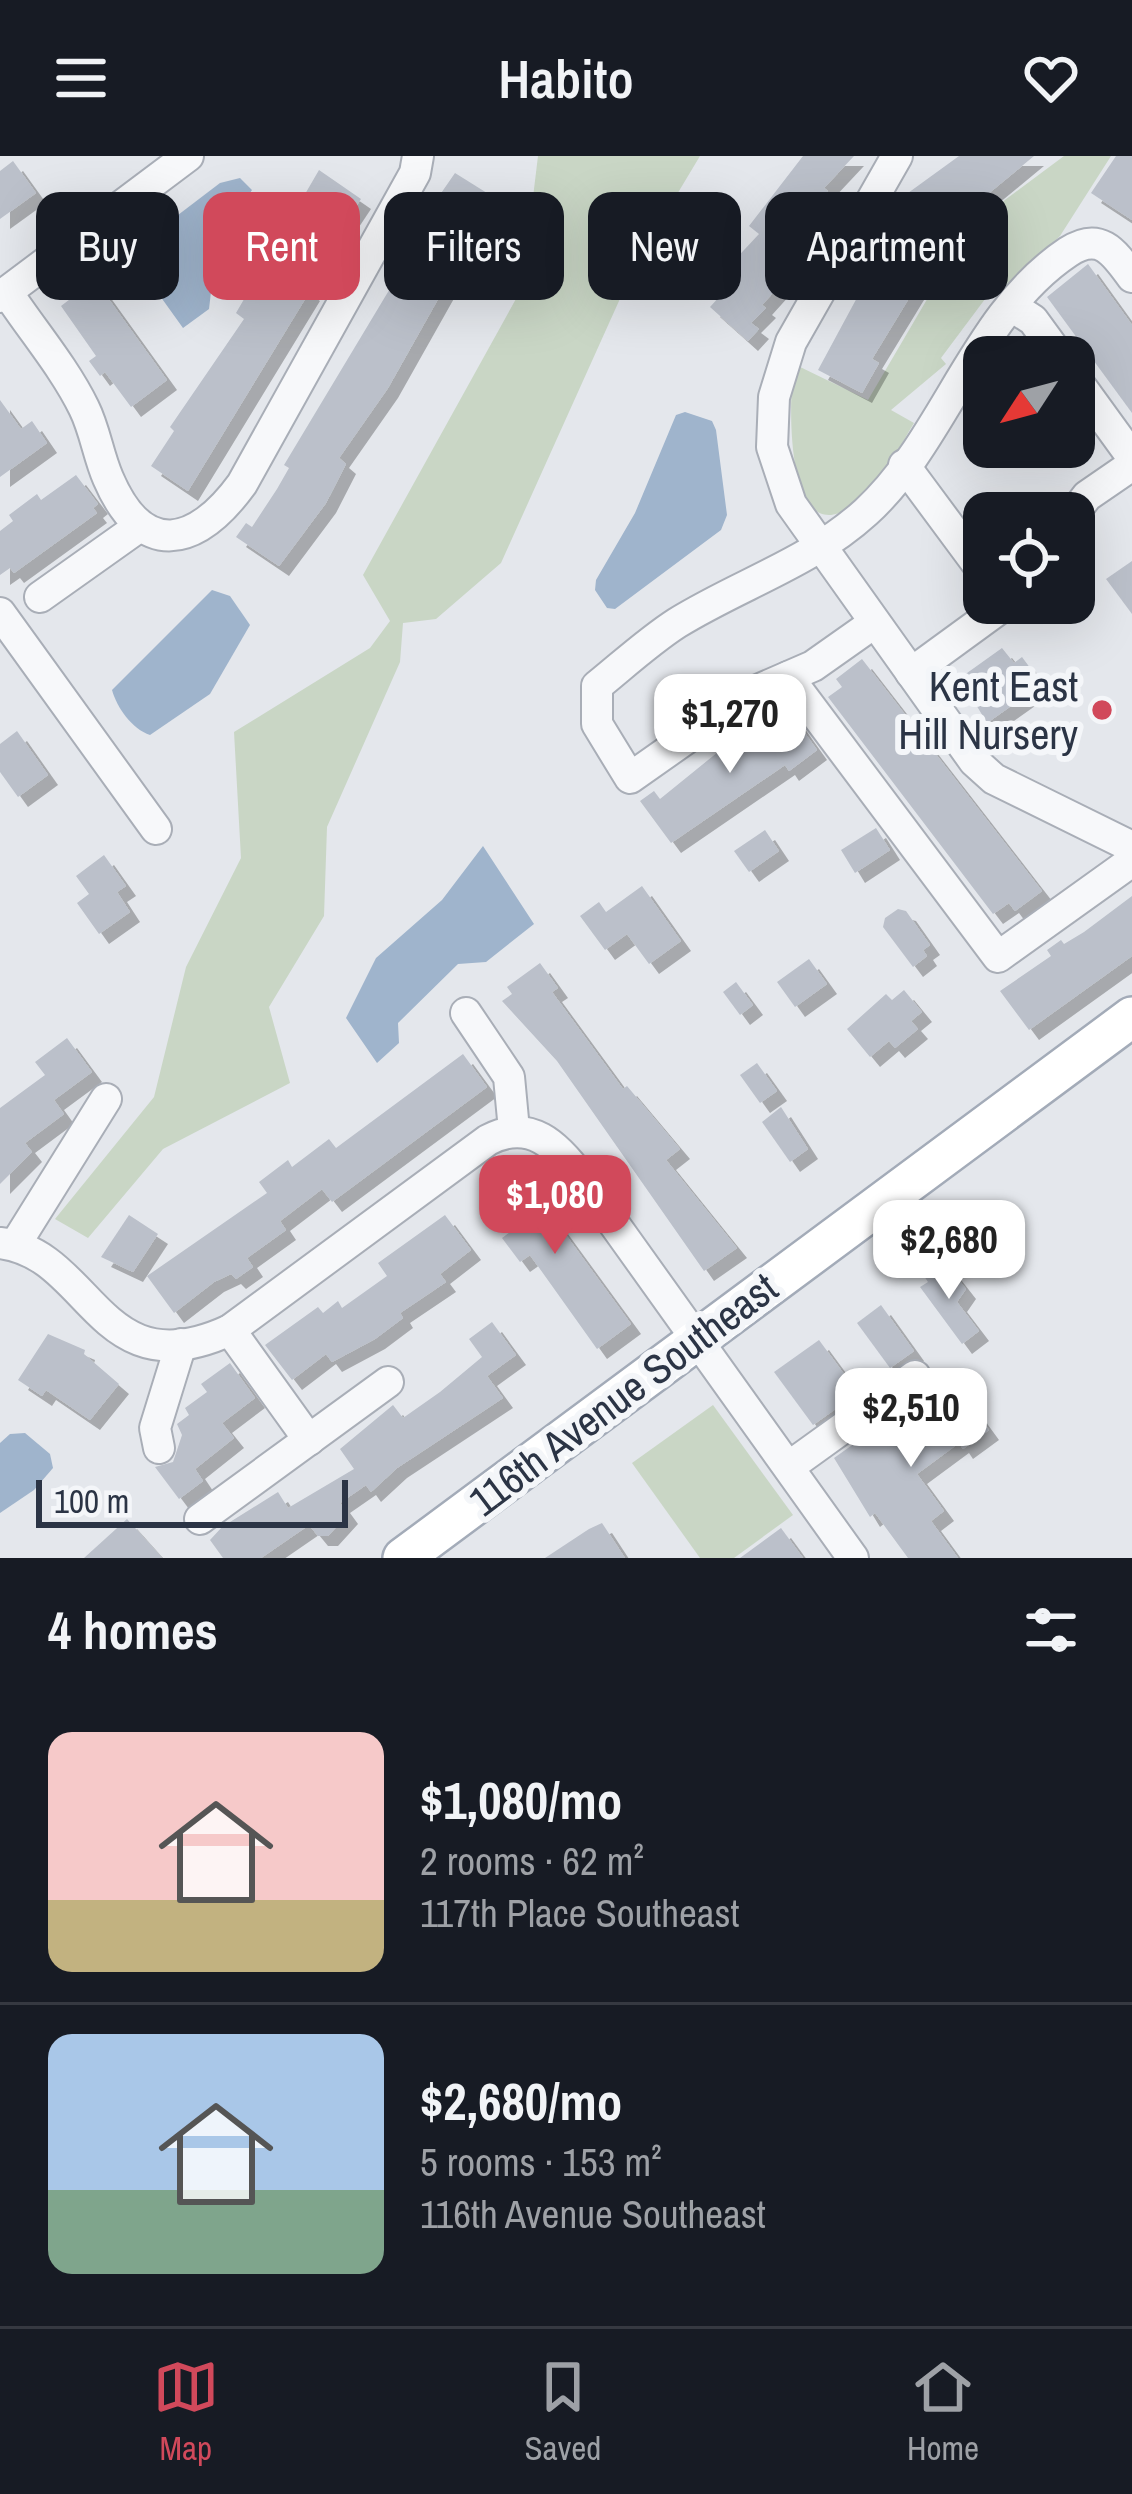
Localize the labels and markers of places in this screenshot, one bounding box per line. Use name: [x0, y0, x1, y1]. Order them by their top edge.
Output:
place label: Kent East Hill Nursery: [898, 658, 1078, 762]
pin: $1,270: [632, 674, 828, 776]
marker: Kent East Hill Nursery: [1089, 697, 1115, 723]
pin: $1,080: [457, 1155, 653, 1257]
pin: $2,680: [851, 1200, 1047, 1302]
pin: $2,510: [813, 1368, 1009, 1470]

